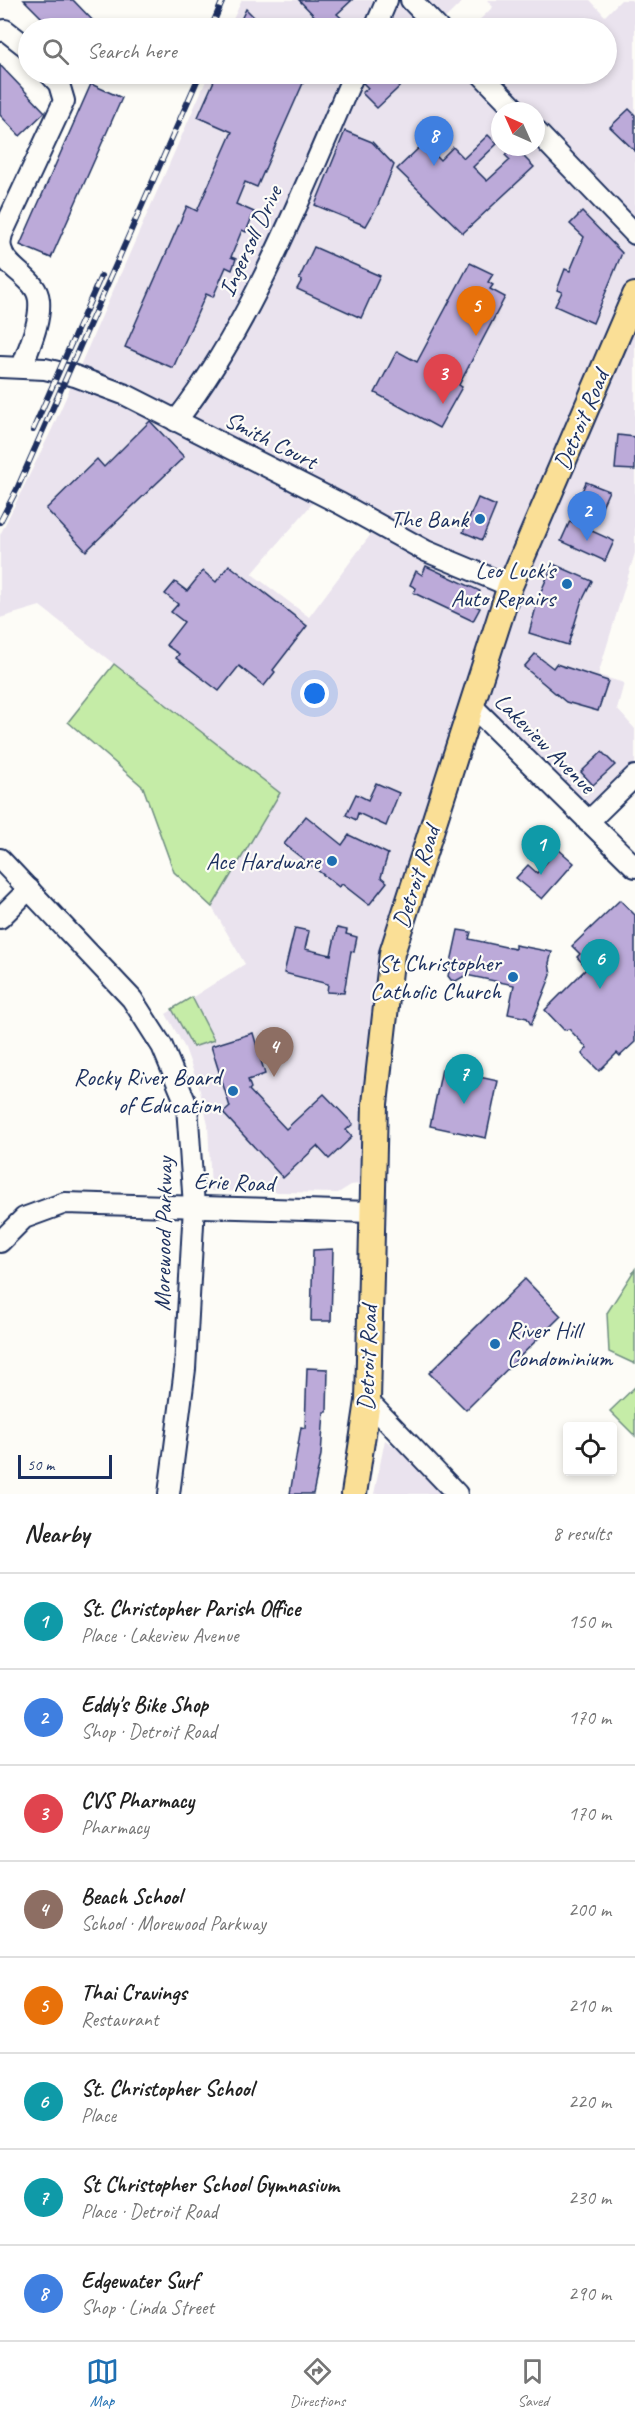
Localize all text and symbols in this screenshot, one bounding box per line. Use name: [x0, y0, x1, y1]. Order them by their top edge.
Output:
search box: [18, 18, 617, 84]
icon: search: [39, 35, 72, 68]
text: Search here: [87, 37, 177, 65]
north arrow: [491, 102, 545, 156]
pin: 8: [414, 116, 454, 166]
street label: Ingersoll Drive: [211, 179, 290, 301]
pin: 5: [456, 286, 496, 336]
pin: 3: [424, 354, 462, 404]
street label: Detroit Road: [547, 362, 617, 474]
street label: Smith Court: [220, 404, 324, 477]
pin: 2: [568, 492, 606, 541]
place label: The Bank: [390, 504, 470, 534]
marker: The Bank: [473, 512, 487, 526]
place label: Leo Luck's Auto Repairs: [451, 555, 558, 613]
marker: Leo Luck's Auto Repairs: [560, 577, 574, 591]
your location: [300, 679, 329, 708]
street label: Lakeview Avenue: [488, 686, 603, 801]
street label: Detroit Road: [385, 819, 448, 932]
pin: 1: [522, 826, 560, 875]
place label: Ace Hardware: [206, 846, 322, 876]
marker: Ace Hardware: [325, 854, 339, 868]
pin: 6: [580, 940, 620, 989]
place label: St Christopher Catholic Church: [370, 948, 503, 1006]
marker: St Christopher Catholic Church: [506, 970, 520, 984]
pin: 4: [254, 1028, 294, 1077]
pin: 7: [444, 1054, 484, 1104]
place label: Rocky River Board of Education: [74, 1062, 225, 1120]
marker: Rocky River Board of Education: [226, 1084, 240, 1098]
street label: Morewood Parkway: [147, 1155, 179, 1311]
street label: Erie Road: [193, 1166, 278, 1199]
street label: Detroit Road: [350, 1301, 384, 1411]
place label: River Hill Condominium: [507, 1315, 614, 1373]
marker: River Hill Condominium: [488, 1337, 502, 1351]
map controls: [563, 1422, 617, 1476]
button: locate: [563, 1422, 617, 1476]
scale bar: [18, 1452, 112, 1480]
text: 50 m: [27, 1455, 54, 1475]
text: Nearby: [24, 1517, 89, 1550]
text: 8 results: [552, 1521, 611, 1546]
text: St. Christopher Parish Office: [81, 1595, 300, 1623]
text: 1: [39, 1609, 48, 1634]
text: 150 m: [568, 1609, 611, 1634]
text: Place · Lakeview Avenue: [81, 1623, 239, 1648]
text: Eddy's Bike Shop: [81, 1691, 208, 1719]
text: 2: [39, 1705, 48, 1730]
text: 170 m: [568, 1705, 611, 1730]
text: Shop · Detroit Road: [81, 1719, 216, 1744]
text: CVS Pharmacy: [81, 1787, 194, 1815]
text: 3: [39, 1801, 48, 1826]
text: 170 m: [568, 1801, 611, 1826]
text: Pharmacy: [81, 1815, 149, 1840]
text: Beach School: [81, 1883, 182, 1911]
text: 4: [39, 1897, 48, 1922]
text: 200 m: [568, 1897, 611, 1922]
text: School · Morewood Parkway: [81, 1911, 266, 1936]
text: Thai Cravings: [81, 1979, 187, 2007]
text: 5: [39, 1993, 48, 2018]
text: 210 m: [568, 1993, 611, 2018]
text: Restaurant: [81, 2007, 158, 2032]
text: St. Christopher School: [81, 2075, 253, 2103]
text: 6: [39, 2089, 48, 2114]
text: 220 m: [568, 2089, 611, 2114]
text: Place: [81, 2103, 116, 2128]
text: St Christopher School Gymnasium: [81, 2171, 339, 2199]
text: 7: [39, 2185, 48, 2210]
text: 230 m: [568, 2185, 611, 2210]
text: Place · Detroit Road: [81, 2199, 217, 2224]
text: Edgewater Surf: [81, 2267, 198, 2295]
text: 8: [39, 2281, 48, 2306]
text: 290 m: [568, 2281, 611, 2306]
text: Shop · Linda Street: [81, 2295, 214, 2320]
tab: Map: [86, 2355, 119, 2411]
tab: Directions: [290, 2355, 345, 2411]
tab: Saved: [516, 2355, 549, 2411]

